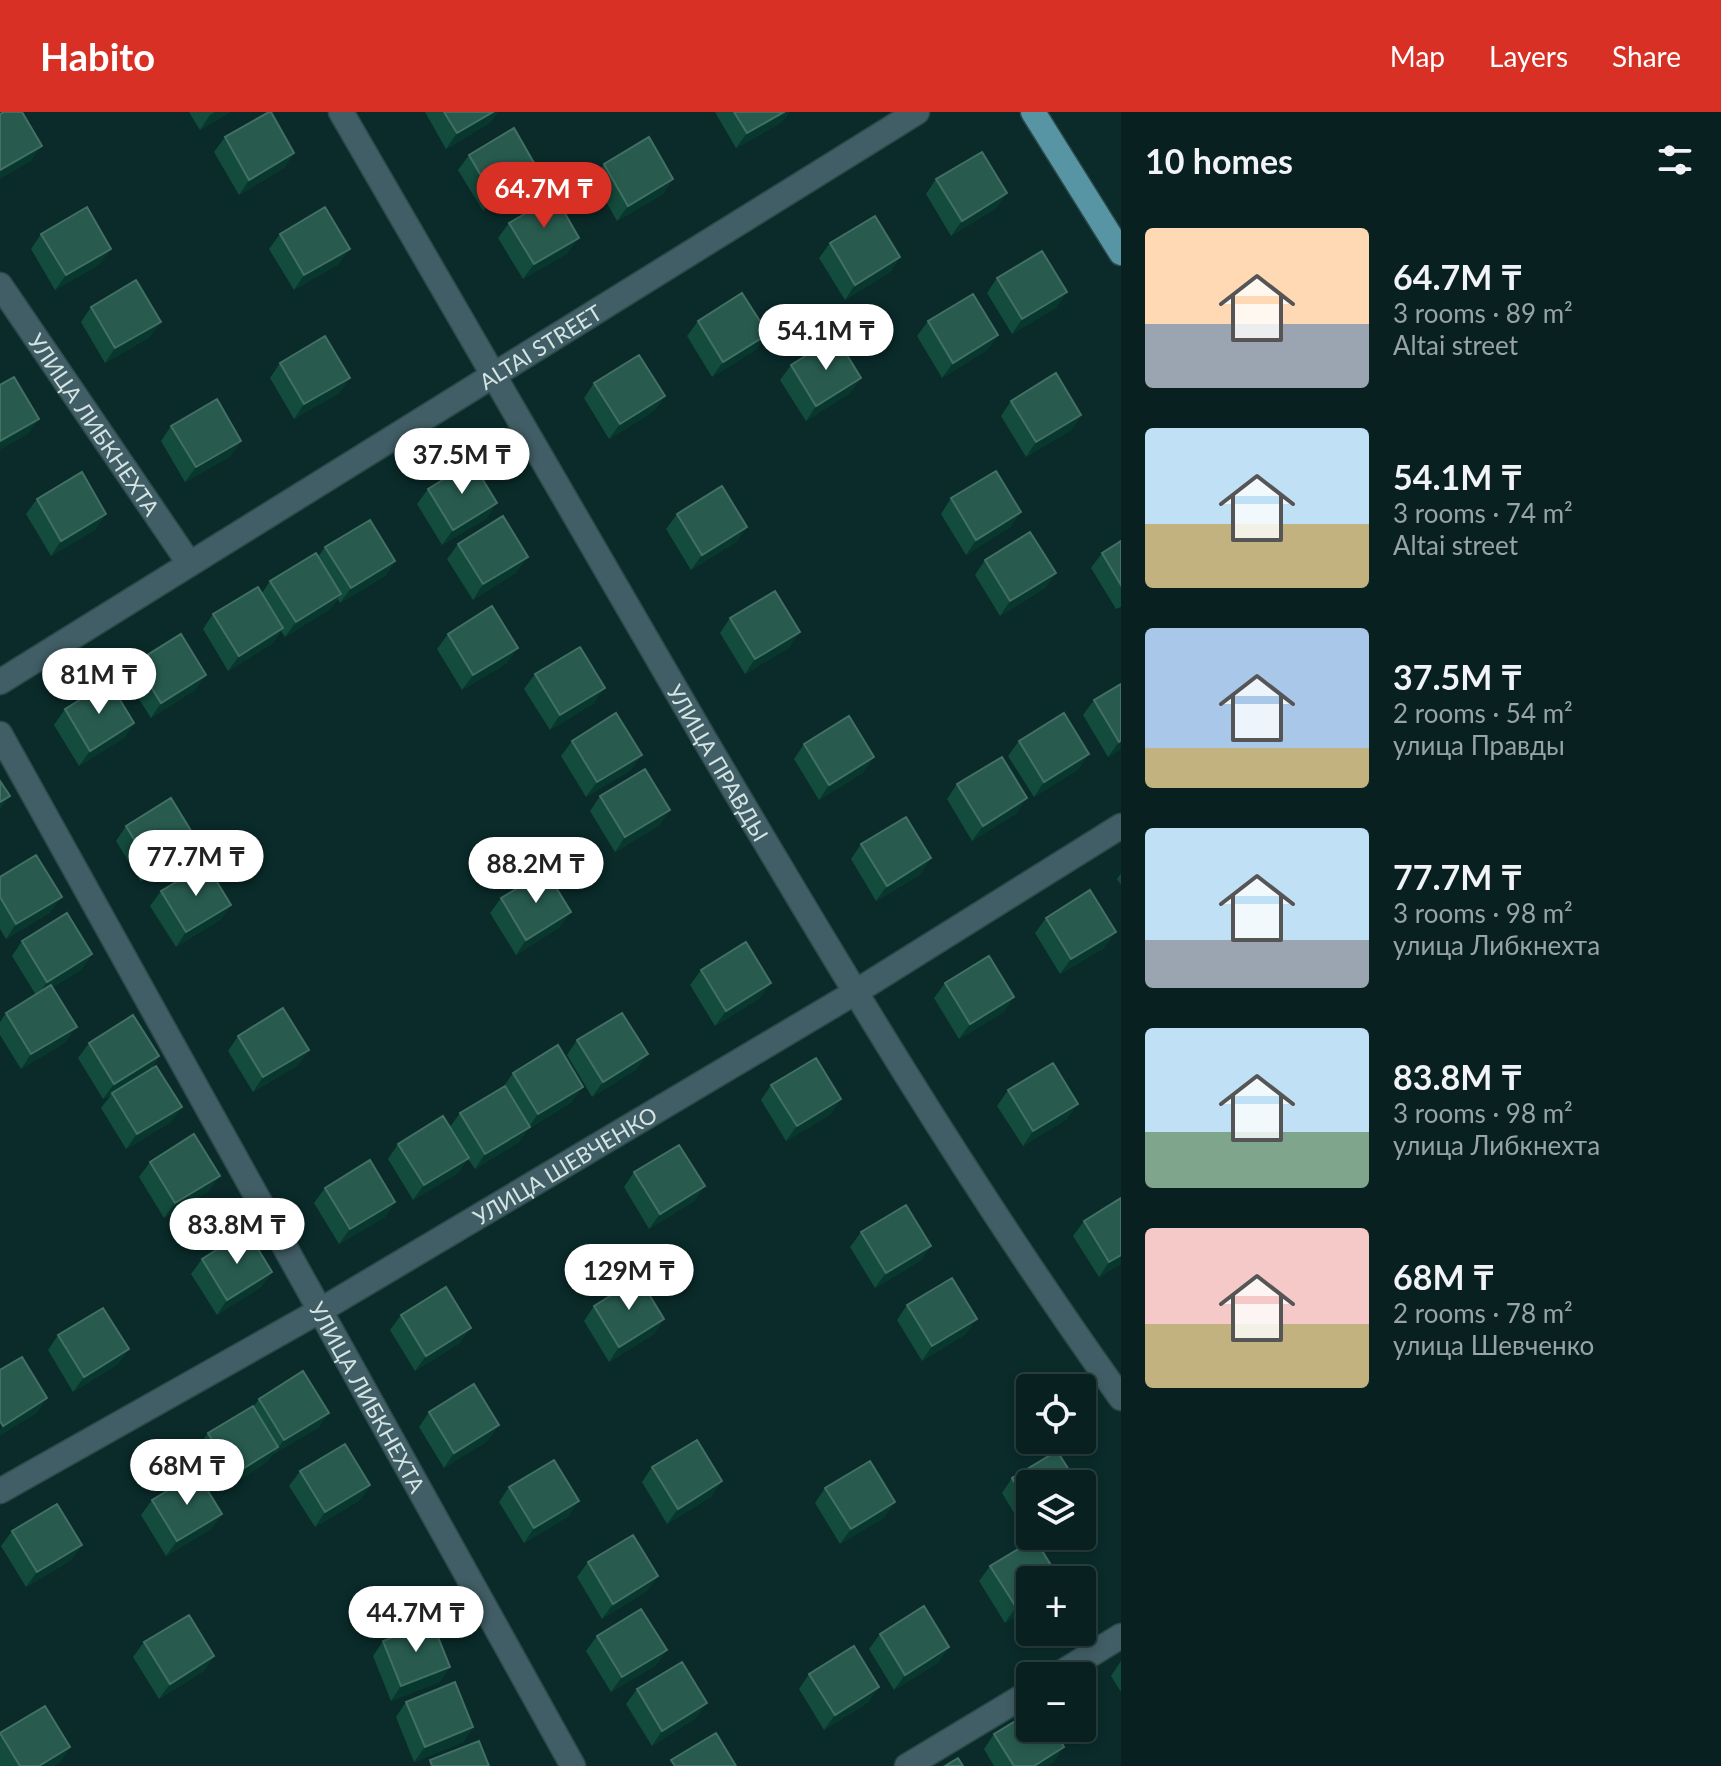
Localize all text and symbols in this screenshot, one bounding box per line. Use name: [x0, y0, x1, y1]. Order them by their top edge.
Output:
text: Habito: [40, 33, 155, 79]
text: Map: [1390, 39, 1445, 73]
text: Layers: [1489, 39, 1568, 73]
text: Share: [1612, 39, 1681, 73]
icon: filters: [1653, 138, 1697, 182]
text: 10 homes: [1145, 140, 1293, 181]
pin: 64.7M ₸: [470, 162, 618, 230]
text: 64.7M ₸: [495, 172, 593, 204]
text: 64.7M ₸: [1393, 256, 1522, 297]
icon: home: [1209, 260, 1305, 356]
text: 3 rooms · 89 m²: [1393, 297, 1573, 329]
street label: ALTAI STREET: [474, 298, 607, 395]
pin: 54.1M ₸: [752, 304, 900, 372]
text: 54.1M ₸: [777, 314, 875, 346]
street label: УЛИЦА ЛИБКНЕХТА: [23, 328, 166, 520]
text: Altai street: [1393, 329, 1518, 361]
pin: 37.5M ₸: [388, 428, 536, 496]
text: 37.5M ₸: [413, 438, 511, 470]
text: 54.1M ₸: [1393, 456, 1522, 497]
icon: home: [1209, 460, 1305, 556]
text: 3 rooms · 74 m²: [1393, 497, 1573, 529]
text: Altai street: [1393, 529, 1518, 561]
pin: 81M ₸: [43, 648, 155, 716]
text: 37.5M ₸: [1393, 656, 1522, 697]
text: 81M ₸: [60, 658, 138, 690]
icon: home: [1209, 660, 1305, 756]
street label: УЛИЦА ПРАВДЫ: [662, 679, 775, 846]
text: 2 rooms · 54 m²: [1393, 697, 1573, 729]
text: улица Правды: [1393, 729, 1565, 761]
pin: 77.7M ₸: [122, 830, 270, 898]
pin: 88.2M ₸: [462, 837, 610, 905]
text: 77.7M ₸: [147, 840, 245, 872]
text: 88.2M ₸: [487, 847, 585, 879]
text: 77.7M ₸: [1393, 856, 1522, 897]
icon: home: [1209, 860, 1305, 956]
text: 3 rooms · 98 m²: [1393, 897, 1573, 929]
text: улица Либкнехта: [1393, 929, 1600, 961]
text: 83.8M ₸: [1393, 1056, 1522, 1097]
icon: home: [1209, 1060, 1305, 1156]
text: 3 rooms · 98 m²: [1393, 1097, 1573, 1129]
street label: УЛИЦА ШЕВЧЕНКО: [468, 1100, 661, 1230]
text: улица Либкнехта: [1393, 1129, 1600, 1161]
pin: 83.8M ₸: [163, 1198, 311, 1266]
text: 83.8M ₸: [188, 1208, 286, 1240]
pin: 129M ₸: [564, 1244, 694, 1312]
text: 129M ₸: [583, 1254, 675, 1286]
text: 68M ₸: [1393, 1256, 1495, 1297]
icon: home: [1209, 1260, 1305, 1356]
street label: УЛИЦА ЛИБКНЕХТА: [304, 1296, 432, 1497]
text: 2 rooms · 78 m²: [1393, 1297, 1573, 1329]
text: улица Шевченко: [1393, 1329, 1594, 1361]
map controls: [1016, 1374, 1096, 1742]
button: locate: [1016, 1374, 1096, 1454]
pin: 68M ₸: [131, 1439, 243, 1507]
text: 68M ₸: [148, 1449, 226, 1481]
button: layers: [1016, 1470, 1096, 1550]
button: +: [1016, 1566, 1096, 1646]
pin: 44.7M ₸: [342, 1586, 490, 1654]
text: 44.7M ₸: [367, 1596, 465, 1628]
button: −: [1016, 1662, 1096, 1742]

